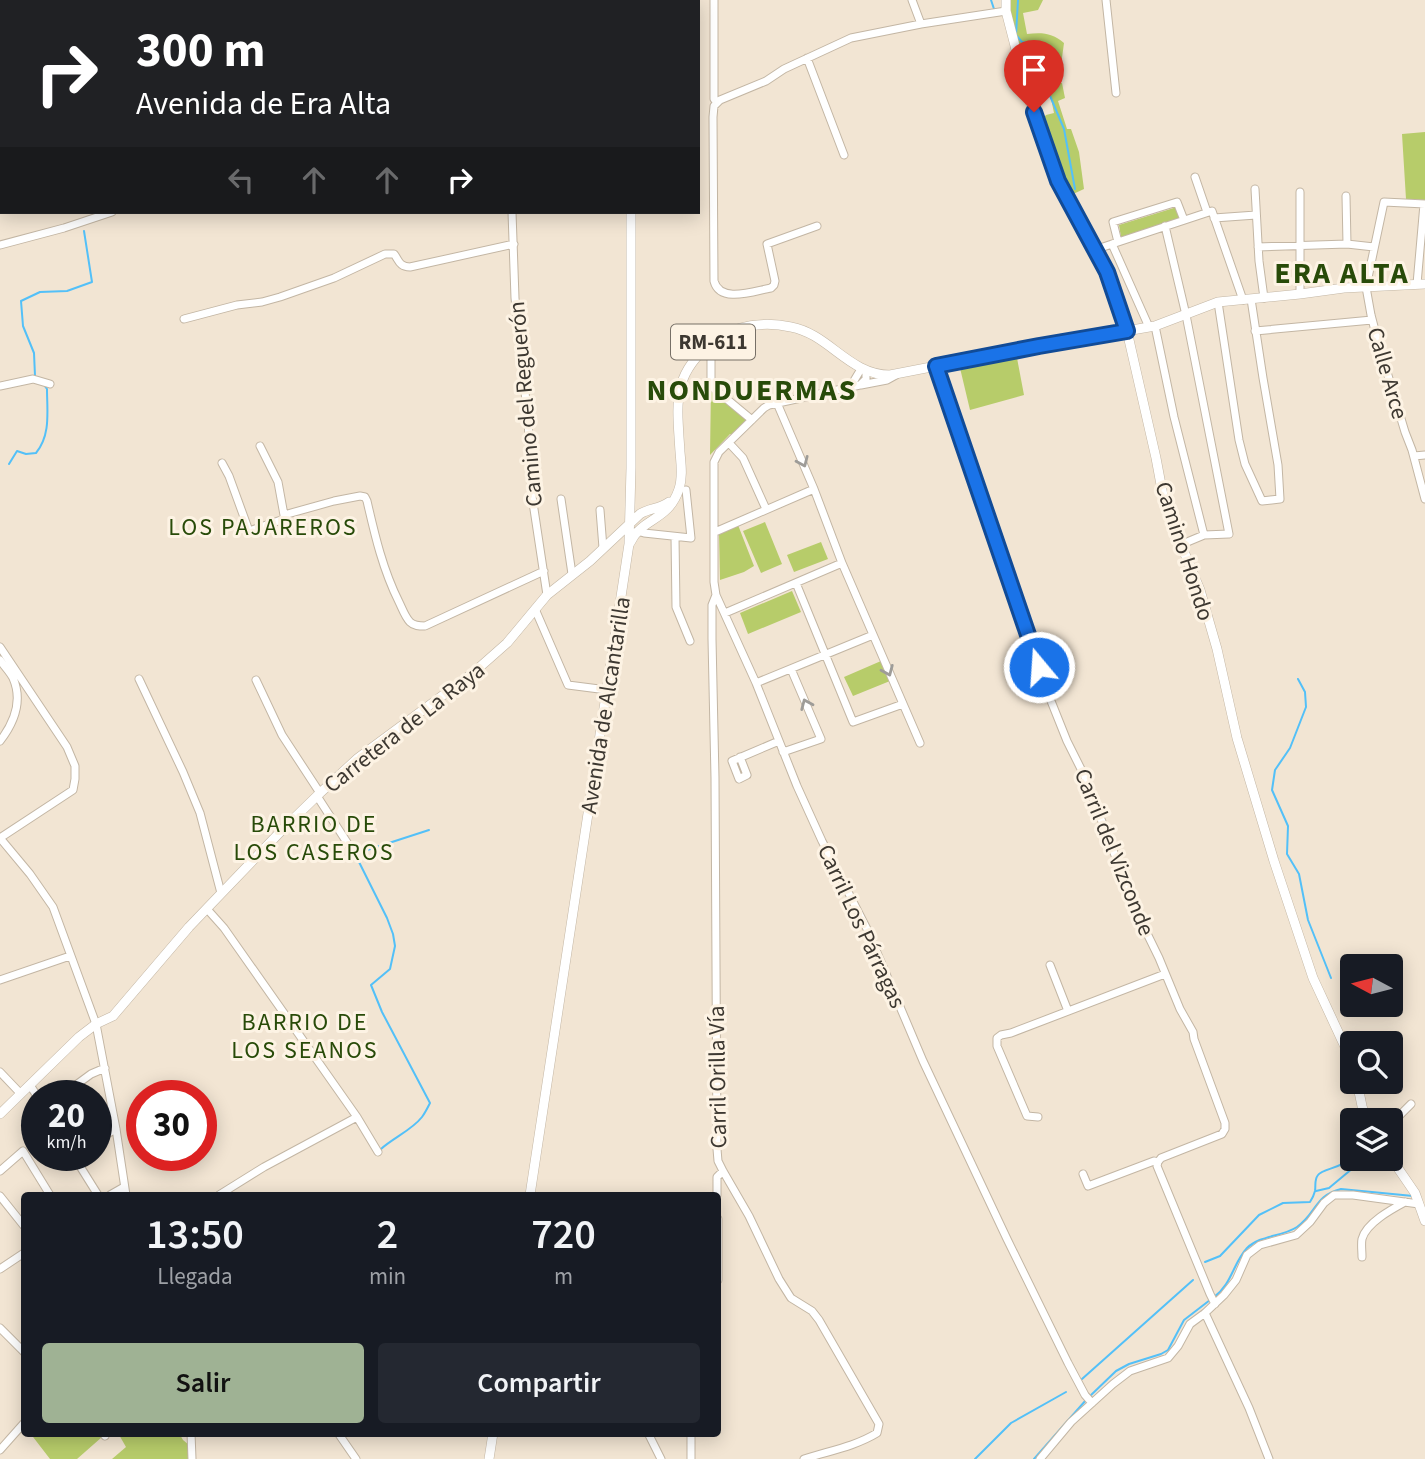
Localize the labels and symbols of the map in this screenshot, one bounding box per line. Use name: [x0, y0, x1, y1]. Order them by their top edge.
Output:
pin: [1004, 40, 1064, 112]
district label: ERA ALTA: [1274, 252, 1410, 295]
street label: Camino del Reguerón: [500, 300, 551, 508]
street label: Calle Arce: [1359, 323, 1416, 423]
road number: RM-611: [671, 324, 755, 360]
district label: NONDUERMAS: [647, 369, 857, 412]
one-way arrow: [795, 455, 809, 467]
street label: Camino Hondo: [1147, 477, 1223, 625]
district label: LOS PAJAREROS: [168, 510, 358, 545]
street label: Avenida de Alcantarilla: [572, 594, 639, 816]
position arrow: [1002, 630, 1076, 704]
street label: Carretera de La Raya: [317, 654, 492, 801]
one-way arrow: [880, 664, 894, 676]
one-way arrow: [800, 698, 814, 711]
street label: Carril del Vizconde: [1066, 764, 1163, 941]
district label: BARRIO DE LOS CASEROS: [233, 807, 395, 870]
street label: Carril Los Párragas: [809, 839, 914, 1014]
north arrow: [1340, 954, 1404, 1017]
district label: BARRIO DE LOS SEANOS: [231, 1005, 379, 1068]
street label: Carril Orilla Vía: [700, 1005, 735, 1149]
speed limit sign: 30: [126, 1080, 217, 1171]

